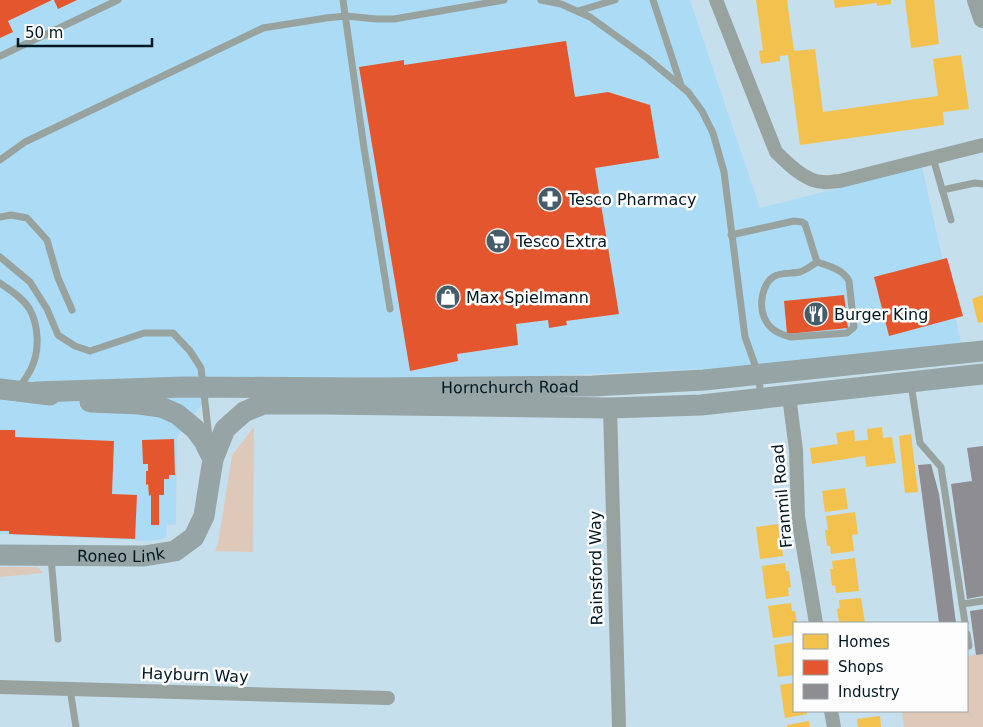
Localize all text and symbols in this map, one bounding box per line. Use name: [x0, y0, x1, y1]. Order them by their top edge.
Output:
scale bar: [18, 15, 151, 47]
text: 50 m: [25, 24, 63, 42]
pharmacy icon: Tesco Pharmacy: [537, 186, 563, 212]
place label: Tesco Pharmacy: [567, 190, 696, 209]
supermarket icon: Tesco Extra: [485, 228, 511, 254]
place label: Tesco Extra: [515, 232, 607, 251]
shop icon: Max Spielmann: [435, 284, 461, 310]
place label: Max Spielmann: [466, 288, 589, 307]
restaurant icon: Burger King: [803, 301, 829, 327]
place label: Burger King: [834, 305, 928, 324]
street label: Hornchurch Road: [441, 377, 579, 397]
street label: Franmil Road: [768, 443, 796, 549]
street label: Rainsford Way: [586, 511, 606, 625]
street label: Roneo Link: [77, 543, 167, 566]
legend: [793, 622, 968, 712]
text: Homes: [838, 633, 890, 651]
text: Shops: [838, 658, 884, 676]
street label: Hayburn Way: [141, 664, 249, 686]
text: Industry: [838, 683, 900, 701]

